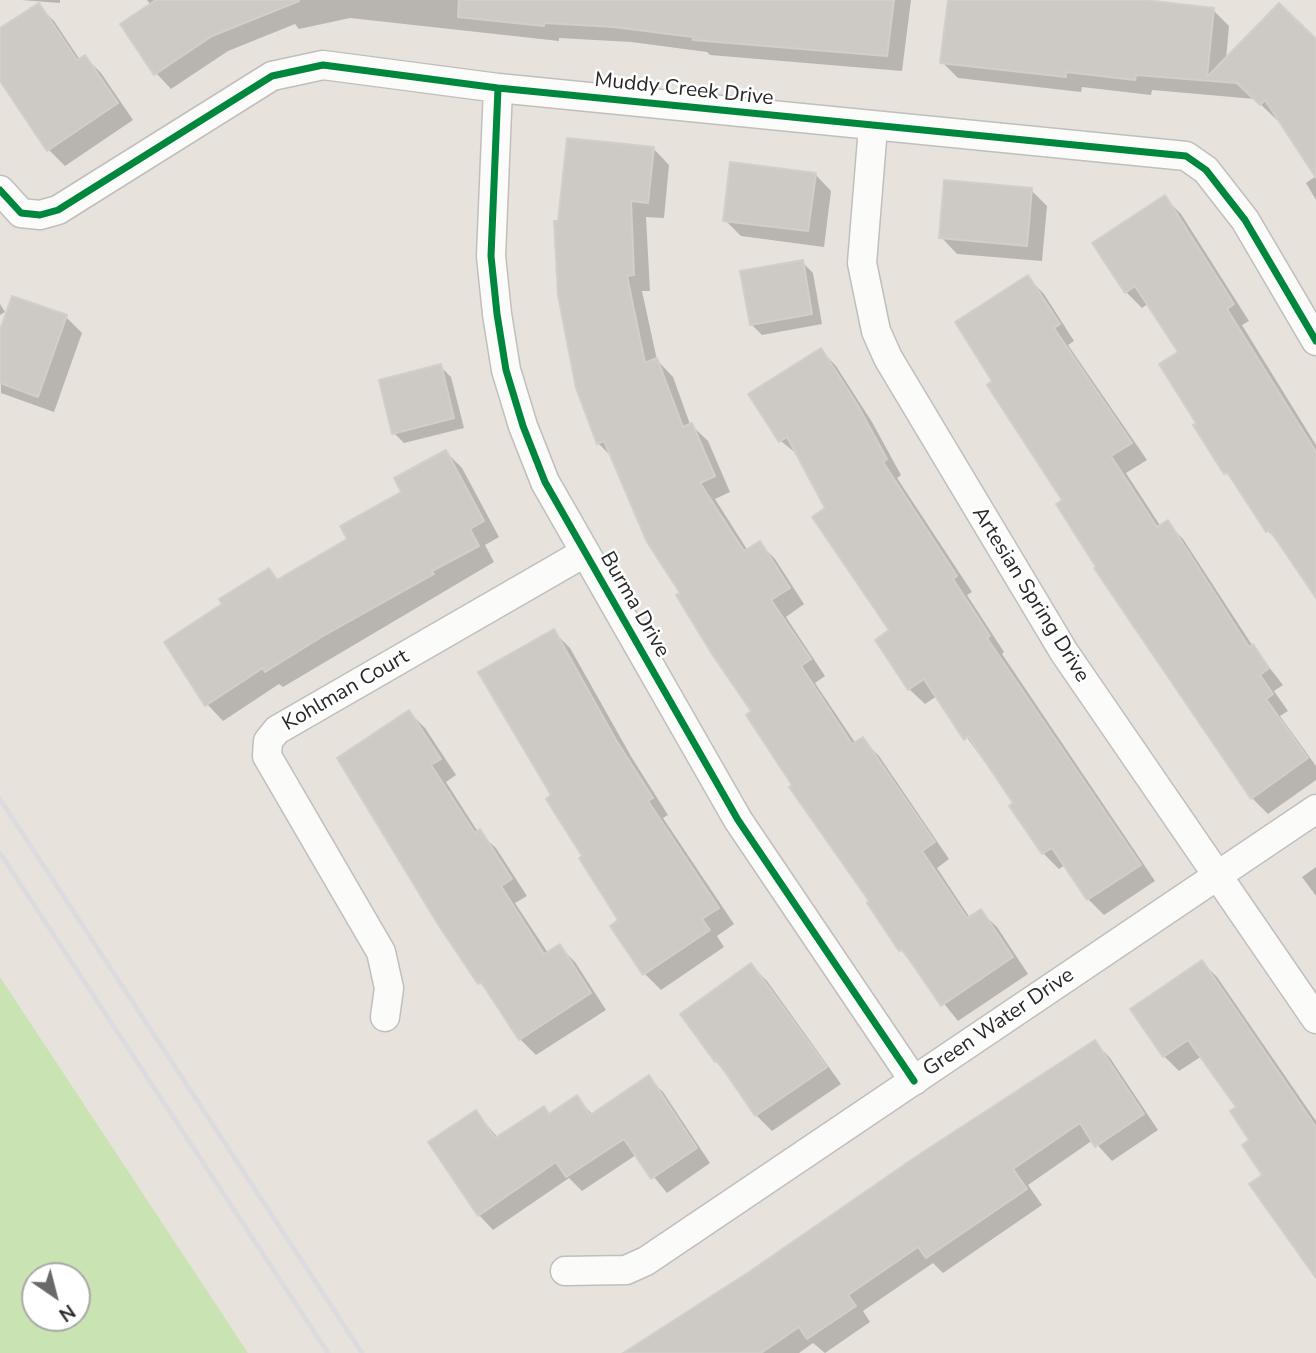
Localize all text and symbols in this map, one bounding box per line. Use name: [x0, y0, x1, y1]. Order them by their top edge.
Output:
street label: Muddy Creek Drive: [593, 68, 775, 112]
street label: Artesian Spring Drive: [966, 503, 1094, 687]
street label: Burma Drive: [594, 548, 674, 662]
street label: Kohlman Court: [278, 645, 414, 737]
street label: Green Water Drive: [919, 963, 1079, 1083]
north arrow: [21, 1262, 91, 1332]
text: N: [54, 1298, 80, 1327]

